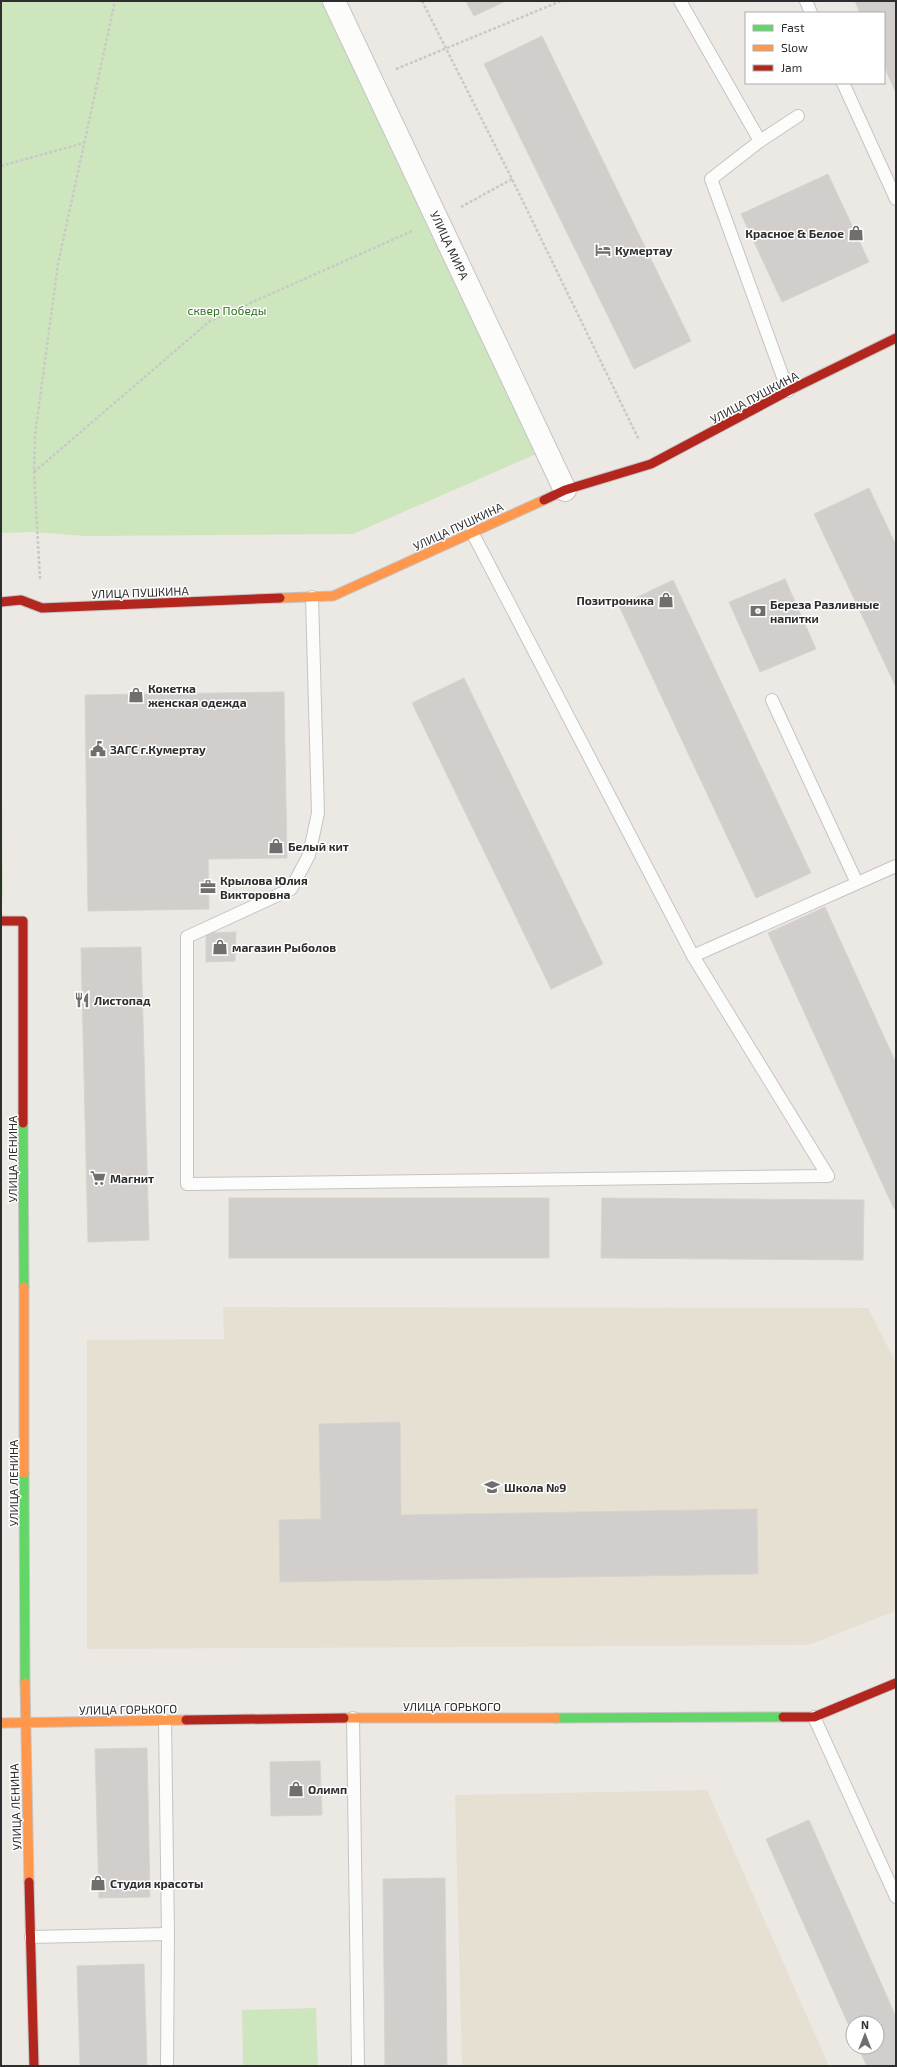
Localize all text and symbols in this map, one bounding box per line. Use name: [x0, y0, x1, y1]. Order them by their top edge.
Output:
legend: [745, 12, 885, 84]
text: Fast: [781, 20, 805, 34]
text: Slow: [781, 40, 808, 54]
text: Jam: [781, 60, 802, 74]
street label: УЛИЦА МИРА: [428, 208, 472, 282]
shop icon: Красное & Белое: [847, 224, 865, 242]
place label: Красное & Белое: [745, 226, 844, 240]
hotel icon: Кумертау: [594, 241, 612, 259]
place label: Кумертау: [615, 243, 673, 257]
park label: сквер Победы: [188, 303, 266, 317]
street label: УЛИЦА ПУШКИНА: [708, 368, 801, 426]
street label: УЛИЦА ПУШКИНА: [411, 499, 506, 553]
street label: УЛИЦА ПУШКИНА: [91, 583, 190, 601]
shop icon: Позитроника: [657, 591, 675, 609]
place label: Позитроника: [576, 593, 654, 607]
place label: Береза Разливные напитки: [770, 597, 879, 625]
bank icon: Береза Разливные напитки: [749, 602, 767, 620]
place label: Кокетка женская одежда: [148, 681, 247, 709]
shop icon: Кокетка женская одежда: [127, 686, 145, 704]
public building icon: ЗАГС г.Кумертау: [89, 740, 107, 758]
place label: ЗАГС г.Кумертау: [110, 742, 206, 756]
shop icon: Белый кит: [267, 837, 285, 855]
place label: Белый кит: [288, 839, 349, 853]
place label: Крылова Юлия Викторовна: [220, 873, 308, 901]
office icon: Крылова Юлия Викторовна: [199, 878, 217, 896]
shop icon: магазин Рыболов: [211, 938, 229, 956]
place label: магазин Рыболов: [232, 940, 336, 954]
restaurant icon: Листопад: [73, 991, 91, 1009]
place label: Листопад: [94, 993, 151, 1007]
street label: УЛИЦА ЛЕНИНА: [5, 1115, 19, 1203]
supermarket icon: Магнит: [89, 1169, 107, 1187]
place label: Магнит: [110, 1171, 154, 1185]
street label: УЛИЦА ЛЕНИНА: [6, 1439, 20, 1527]
school or university icon: Школа №9: [483, 1478, 501, 1496]
place label: Школа №9: [504, 1480, 566, 1494]
street label: УЛИЦА ГОРЬКОГО: [403, 1699, 501, 1713]
street label: УЛИЦА ГОРЬКОГО: [79, 1701, 177, 1717]
street label: УЛИЦА ЛЕНИНА: [6, 1763, 24, 1851]
shop icon: Олимп: [287, 1780, 305, 1798]
place label: Олимп: [308, 1782, 347, 1796]
shop icon: Студия красоты: [89, 1874, 107, 1892]
place label: Студия красоты: [110, 1876, 203, 1890]
north arrow: [845, 2015, 885, 2055]
text: N: [861, 2018, 869, 2031]

